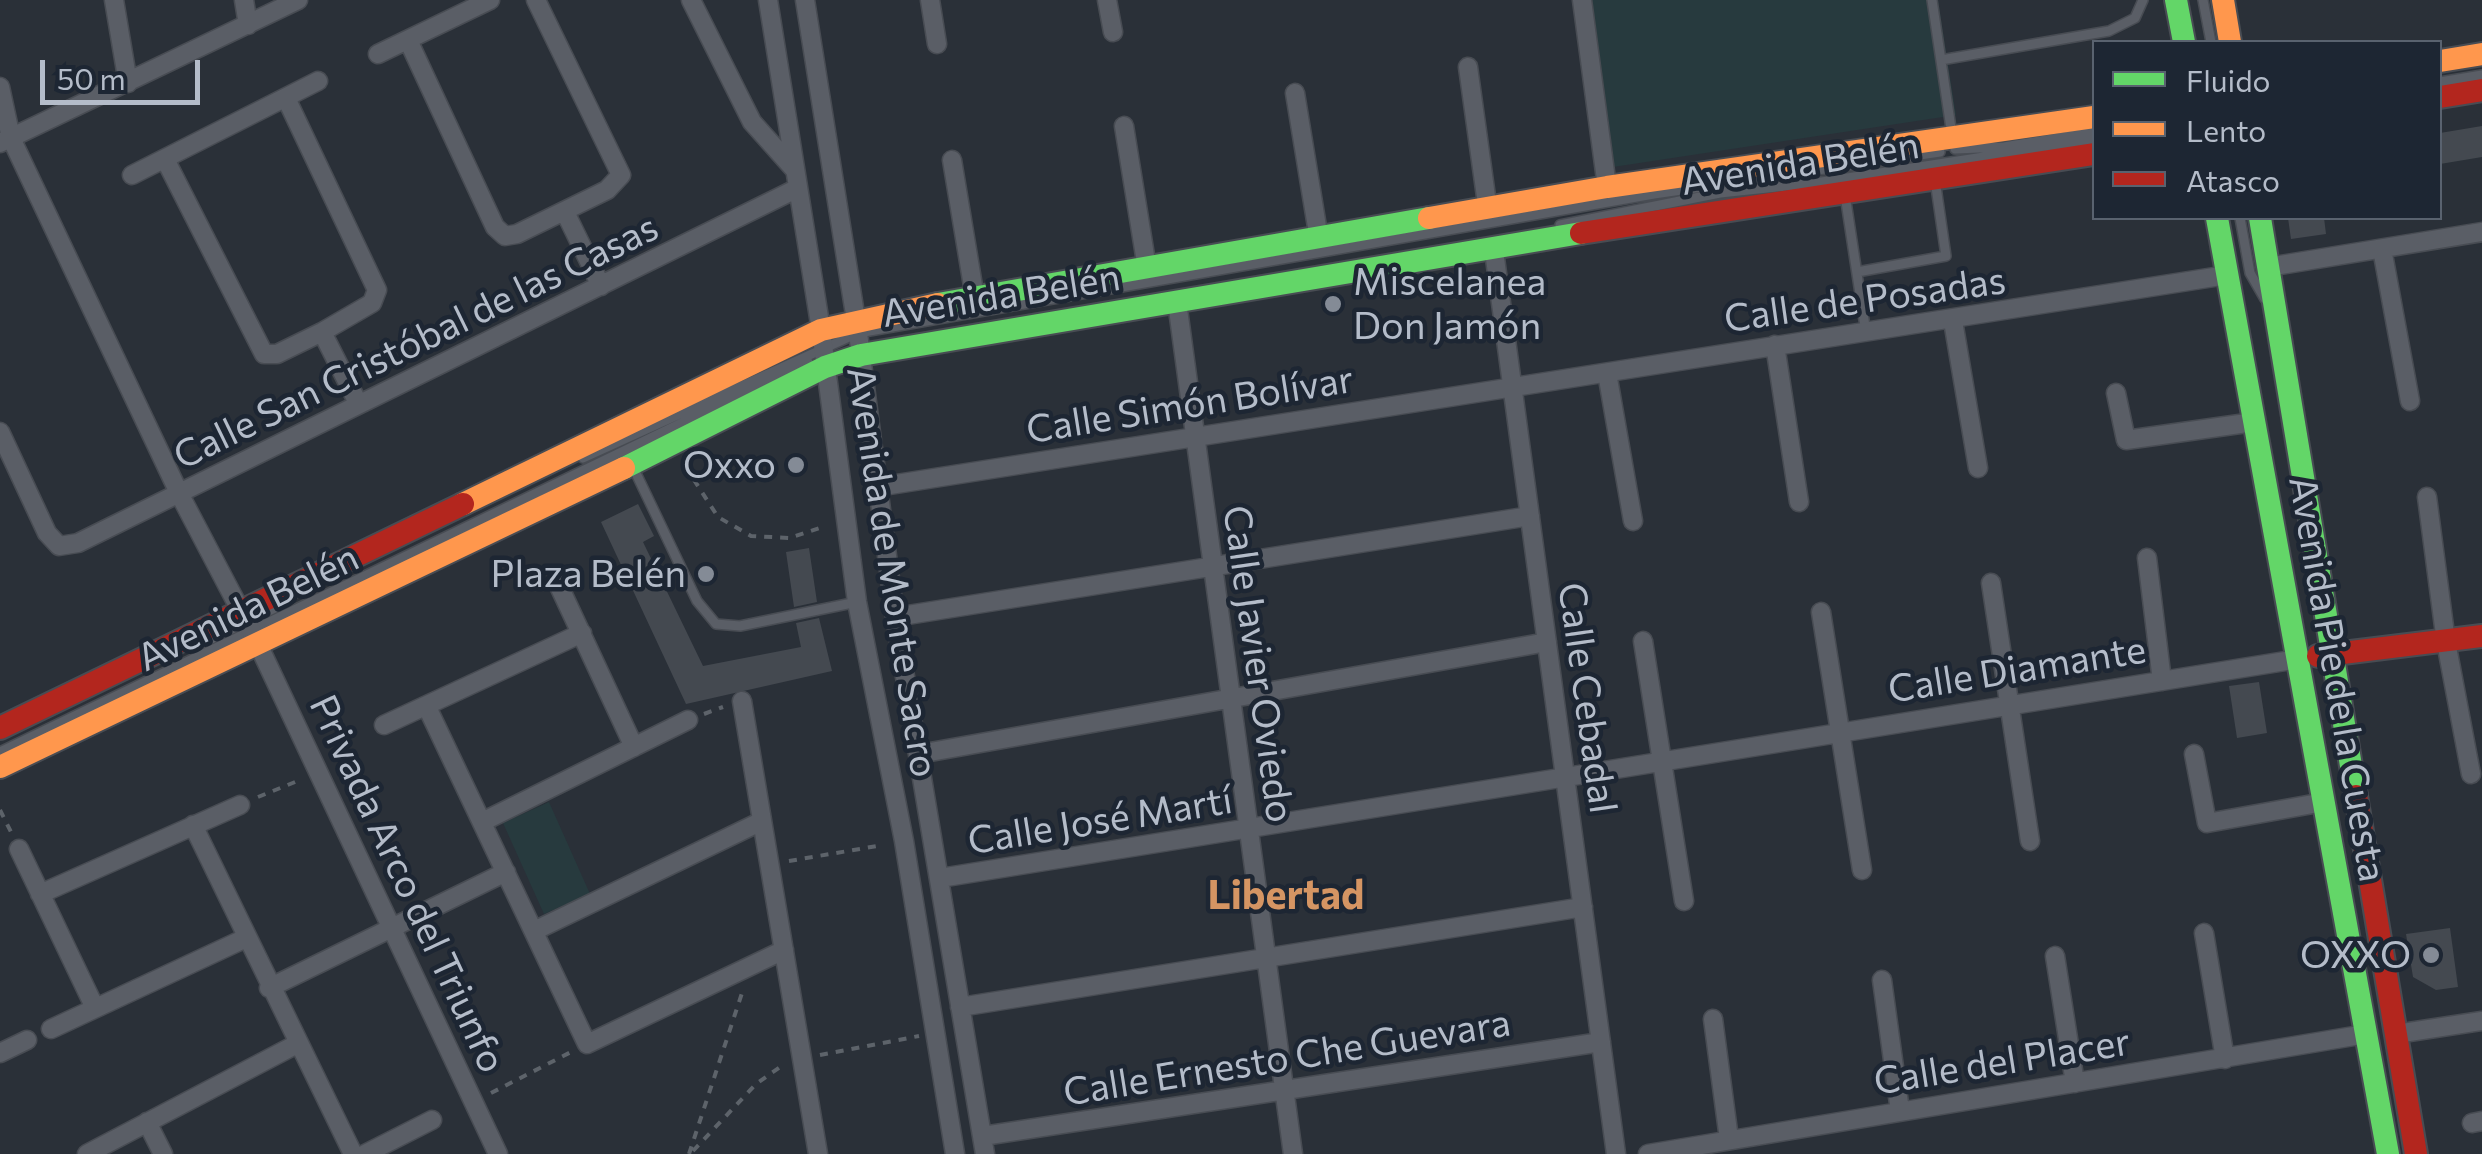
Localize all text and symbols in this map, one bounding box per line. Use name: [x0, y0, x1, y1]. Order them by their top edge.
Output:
scale bar: [45, 40, 205, 102]
legend: [2092, 40, 2442, 220]
text: 50 m: [57, 59, 126, 96]
text: Fluido: [2186, 61, 2271, 98]
text: Lento: [2186, 111, 2266, 148]
street label: Avenida Belén: [1678, 123, 1922, 205]
text: Atasco: [2186, 161, 2280, 198]
street label: Calle San Cristóbal de las Casas: [167, 205, 665, 479]
street label: Avenida Belén: [879, 255, 1123, 337]
street label: Calle de Posadas: [1721, 258, 2009, 342]
place label: Miscelanea Don Jamón: [1353, 259, 1546, 348]
marker: Miscelanea Don Jamón: [1322, 293, 1344, 315]
street label: Calle Simón Bolívar: [1023, 357, 1357, 453]
street label: Avenida de Monte Sacro: [837, 363, 947, 781]
place label: Oxxo: [683, 442, 776, 488]
marker: Oxxo: [785, 454, 807, 476]
street label: Avenida Pie de la Cuesta: [2279, 473, 2395, 885]
street label: Calle Javier Oviedo: [1213, 502, 1303, 826]
street label: Avenida Belén: [130, 535, 366, 681]
place label: Plaza Belén: [491, 551, 686, 597]
marker: Plaza Belén: [695, 563, 717, 585]
street label: Calle Cebadal: [1548, 580, 1626, 816]
street label: Calle Diamante: [1885, 627, 2149, 713]
street label: Privada Arco del Triunfo: [299, 688, 515, 1080]
street label: Calle José Martí: [965, 778, 1235, 864]
district label: Libertad: [1208, 872, 1364, 920]
place label: OXXO: [2300, 932, 2411, 978]
marker: OXXO: [2420, 944, 2442, 966]
street label: Calle Ernesto Che Guevara: [1060, 1000, 1514, 1116]
street label: Calle del Placer: [1871, 1019, 2133, 1105]

